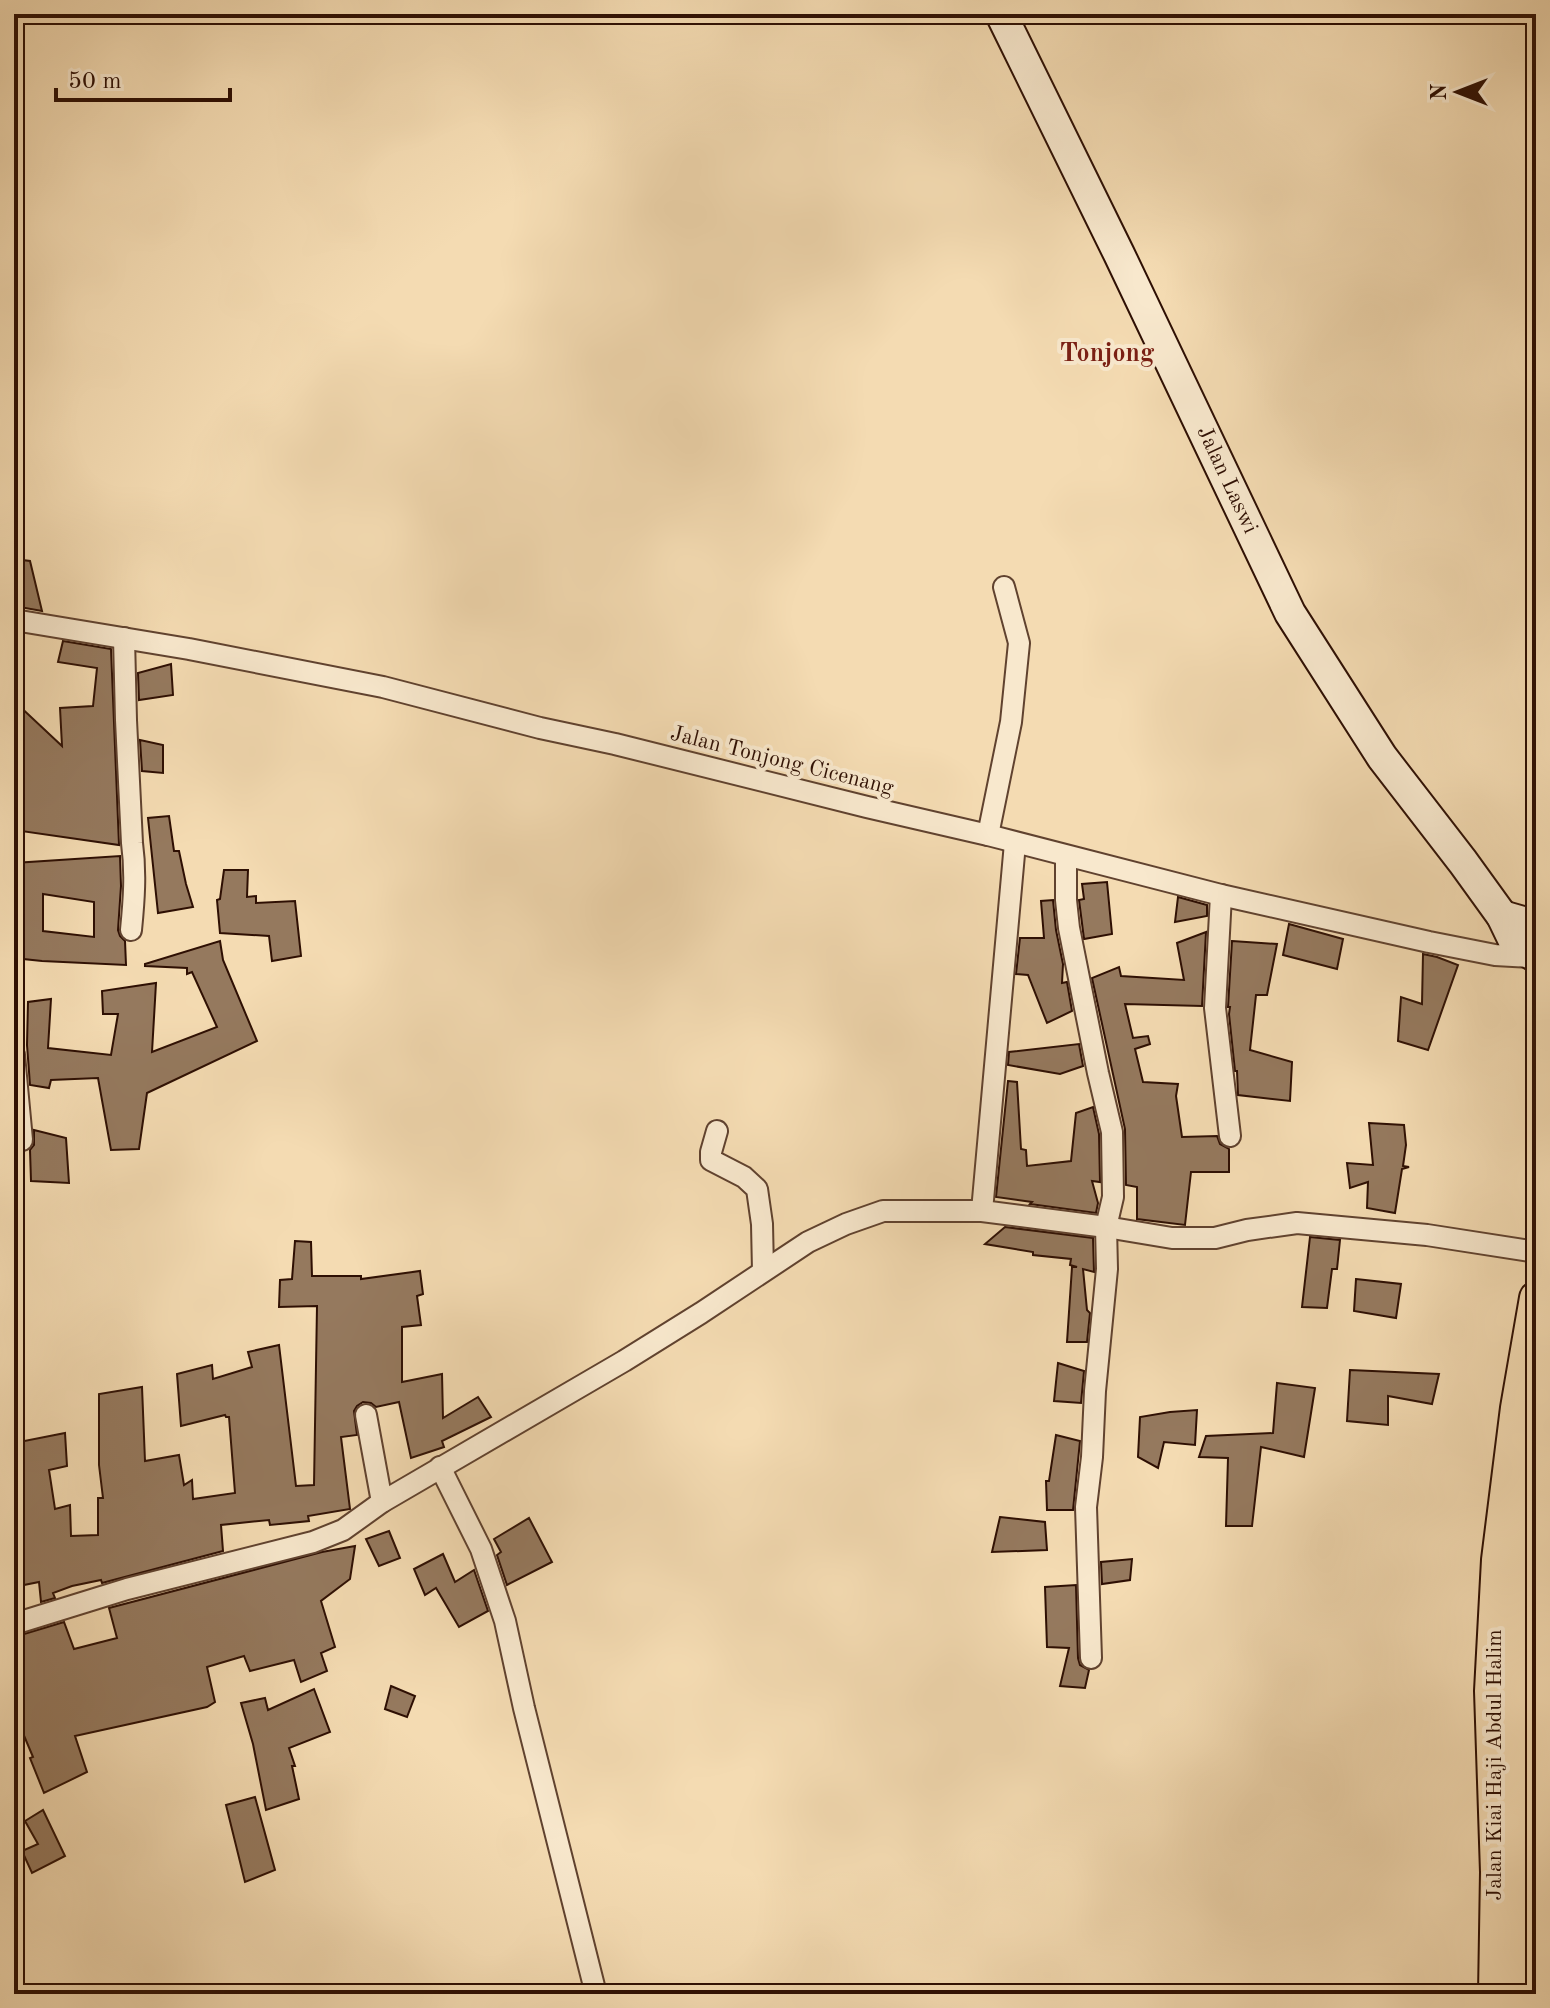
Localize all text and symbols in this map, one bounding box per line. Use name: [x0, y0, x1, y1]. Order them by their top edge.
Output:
scale bar: [56, 52, 230, 102]
north arrow: [1418, 52, 1498, 132]
text: 50 m: [68, 70, 122, 94]
text: N: [1429, 83, 1451, 100]
district label: Tonjong: [1060, 341, 1155, 367]
street label: Jalan Laswi: [1193, 423, 1261, 537]
street label: Jalan Tonjong Cicenang: [668, 723, 896, 799]
street label: Jalan Kiai Haji Abdul Halim: [1484, 1629, 1506, 1901]

